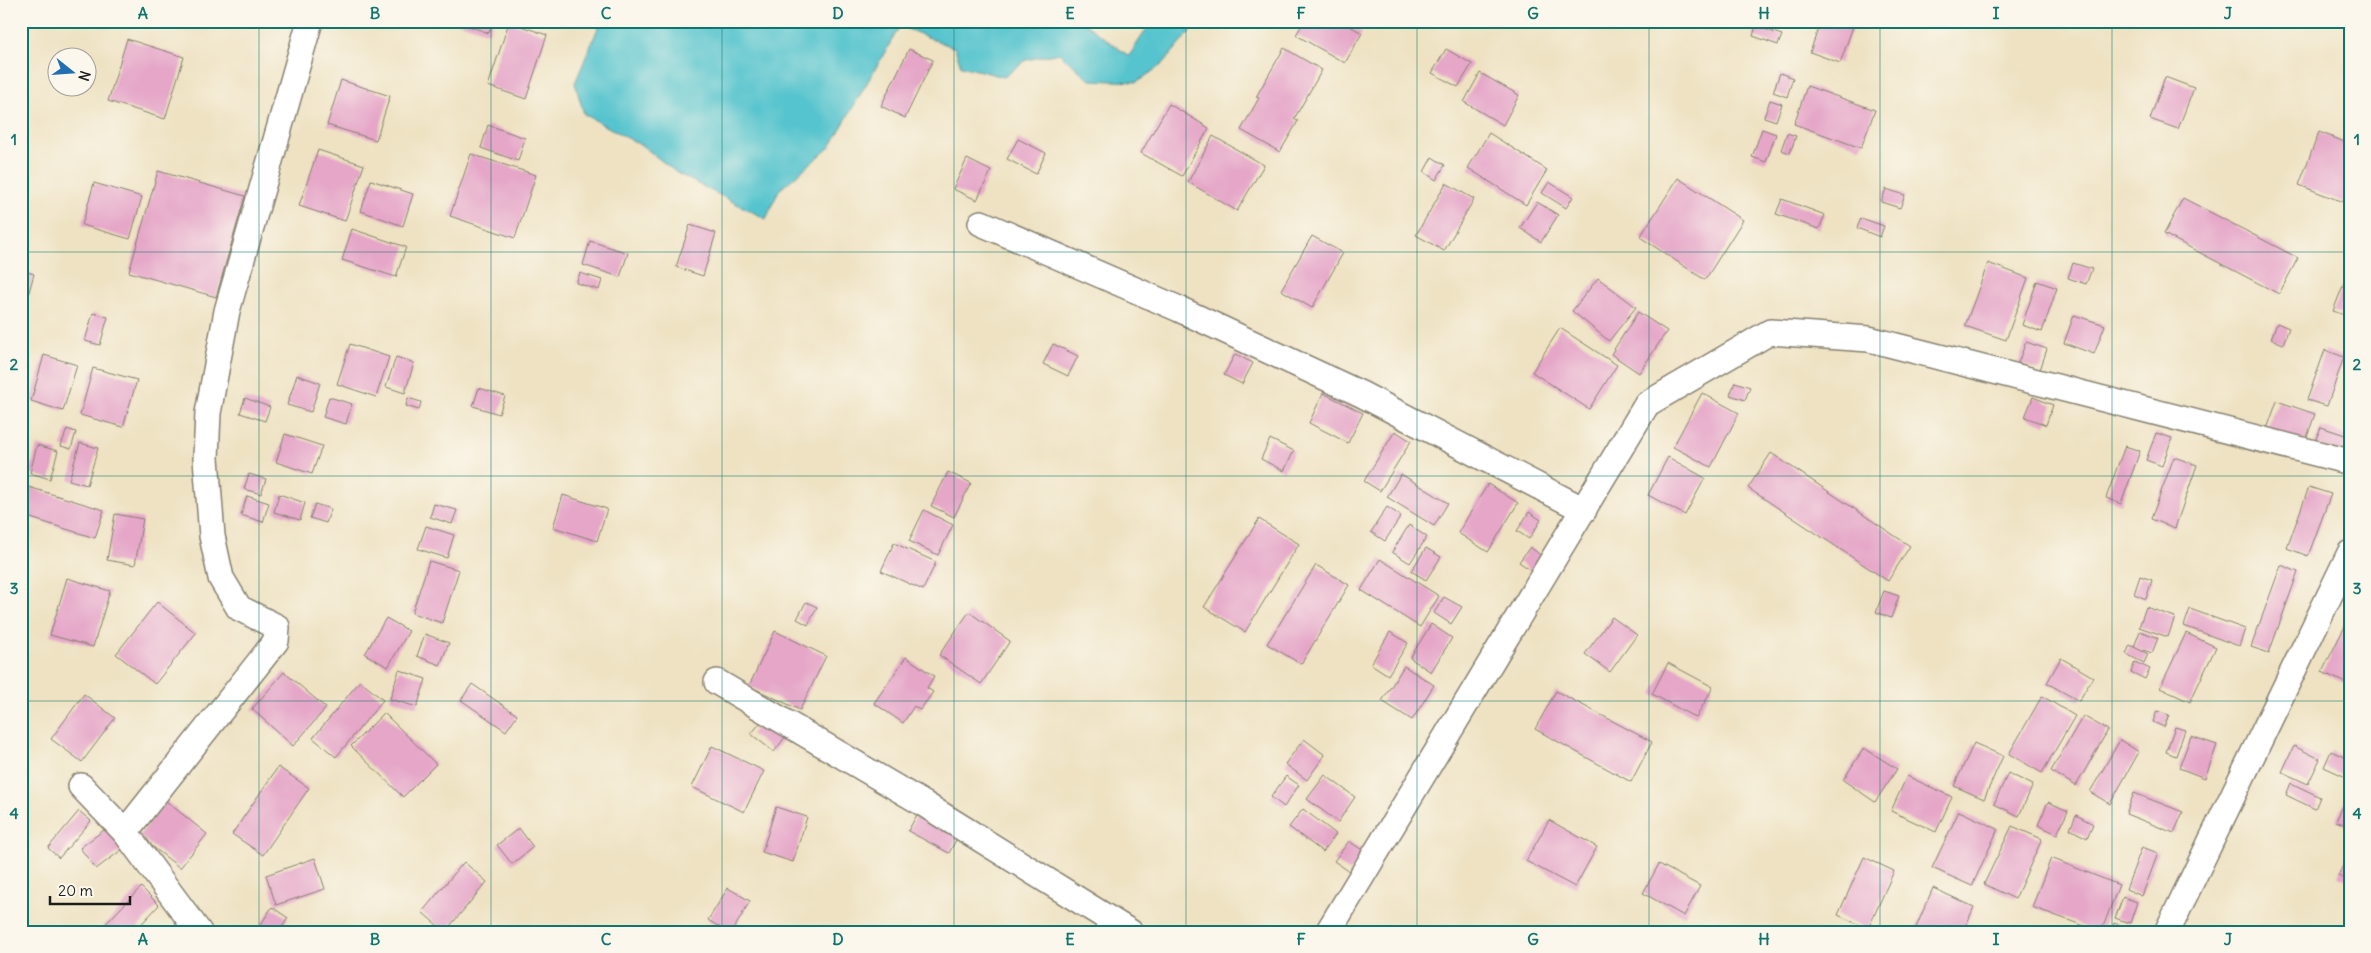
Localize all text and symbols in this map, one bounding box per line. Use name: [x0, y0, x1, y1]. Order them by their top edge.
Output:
text: A: [138, 3, 148, 23]
text: B: [370, 3, 381, 23]
text: C: [601, 3, 612, 23]
text: D: [832, 3, 844, 23]
text: E: [1065, 3, 1075, 23]
text: F: [1296, 3, 1306, 23]
text: G: [1527, 3, 1539, 23]
text: H: [1758, 3, 1770, 23]
text: I: [1993, 3, 2000, 23]
text: J: [2224, 3, 2233, 23]
north arrow: [48, 48, 98, 98]
text: N: [74, 69, 94, 83]
text: 1: [11, 129, 17, 149]
text: 1: [2354, 129, 2360, 149]
text: 2: [10, 354, 19, 374]
text: 2: [2353, 354, 2362, 374]
text: 3: [9, 578, 19, 598]
text: 3: [2352, 578, 2362, 598]
text: 4: [9, 803, 19, 823]
text: 4: [2352, 803, 2362, 823]
scale bar: [50, 873, 130, 905]
text: 20 m: [58, 881, 93, 900]
text: A: [138, 929, 148, 949]
text: B: [370, 929, 381, 949]
text: C: [601, 929, 612, 949]
text: D: [832, 929, 844, 949]
text: E: [1065, 929, 1075, 949]
text: F: [1296, 929, 1306, 949]
text: G: [1527, 929, 1539, 949]
text: H: [1758, 929, 1770, 949]
text: I: [1993, 929, 2000, 949]
text: J: [2224, 929, 2233, 949]

